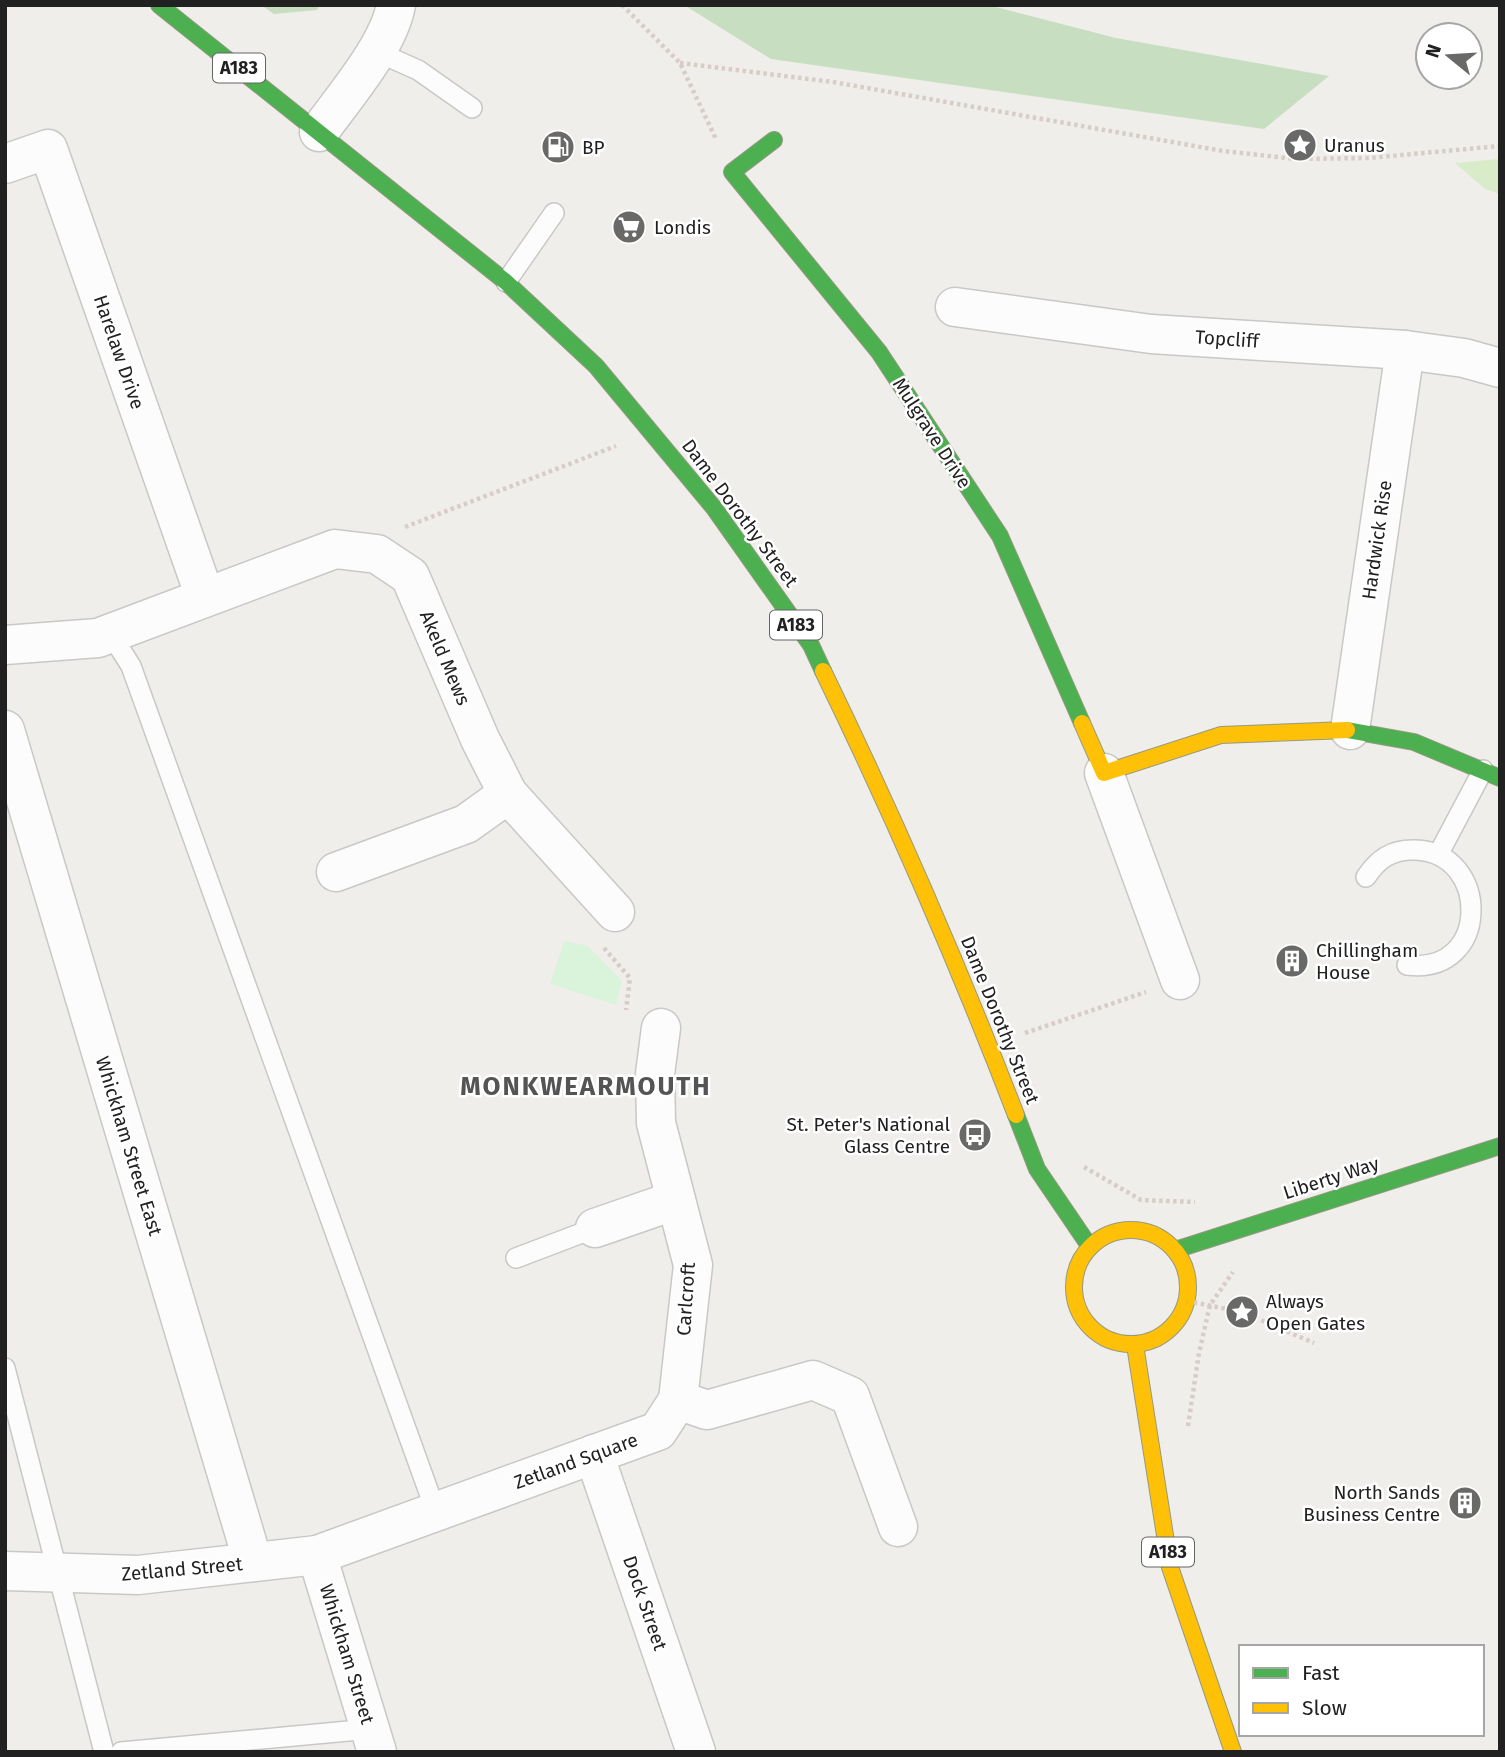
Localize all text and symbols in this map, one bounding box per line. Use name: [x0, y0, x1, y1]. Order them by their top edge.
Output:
north arrow: [1414, 21, 1484, 91]
text: N: [1420, 41, 1446, 60]
road number: A183: [213, 54, 265, 82]
place icon: Uranus: [1281, 126, 1319, 164]
fuel station icon: BP: [539, 128, 577, 166]
place label: Uranus: [1324, 134, 1385, 157]
place label: BP: [582, 136, 605, 159]
supermarket icon: Londis: [610, 208, 648, 246]
place label: Londis: [654, 216, 711, 239]
street label: Harelaw Drive: [89, 292, 149, 412]
street label: Topcliff: [1194, 325, 1261, 353]
street label: Mulgrave Drive: [888, 373, 976, 493]
street label: Dame Dorothy Street: [677, 435, 803, 592]
street label: Hardwick Rise: [1357, 479, 1397, 601]
street label: Akeld Mews: [415, 607, 475, 709]
road number: A183: [770, 610, 822, 640]
street label: Dame Dorothy Street: [956, 933, 1044, 1107]
place label: Chillingham House: [1316, 939, 1418, 984]
building icon: Chillingham House: [1273, 942, 1311, 980]
street label: Whickham Street East: [91, 1054, 167, 1239]
district label: MONKWEARMOUTH: [460, 1071, 712, 1102]
place label: St. Peter's National Glass Centre: [787, 1113, 950, 1158]
bus stop icon: St. Peter's National Glass Centre: [956, 1116, 994, 1154]
street label: Liberty Way: [1280, 1151, 1382, 1204]
street label: Carlcroft: [672, 1261, 700, 1337]
place label: Always Open Gates: [1266, 1290, 1365, 1335]
place icon: Always Open Gates: [1223, 1293, 1261, 1331]
street label: Zetland Square: [511, 1428, 641, 1494]
place label: North Sands Business Centre: [1303, 1481, 1440, 1526]
building icon: North Sands Business Centre: [1446, 1484, 1484, 1522]
road number: A183: [1142, 1538, 1194, 1567]
street label: Zetland Street: [121, 1552, 244, 1586]
street label: Dock Street: [618, 1553, 672, 1654]
street label: Whickham Street: [315, 1581, 379, 1727]
legend: [1239, 1645, 1484, 1736]
text: Fast: [1302, 1660, 1340, 1686]
text: Slow: [1302, 1695, 1347, 1721]

